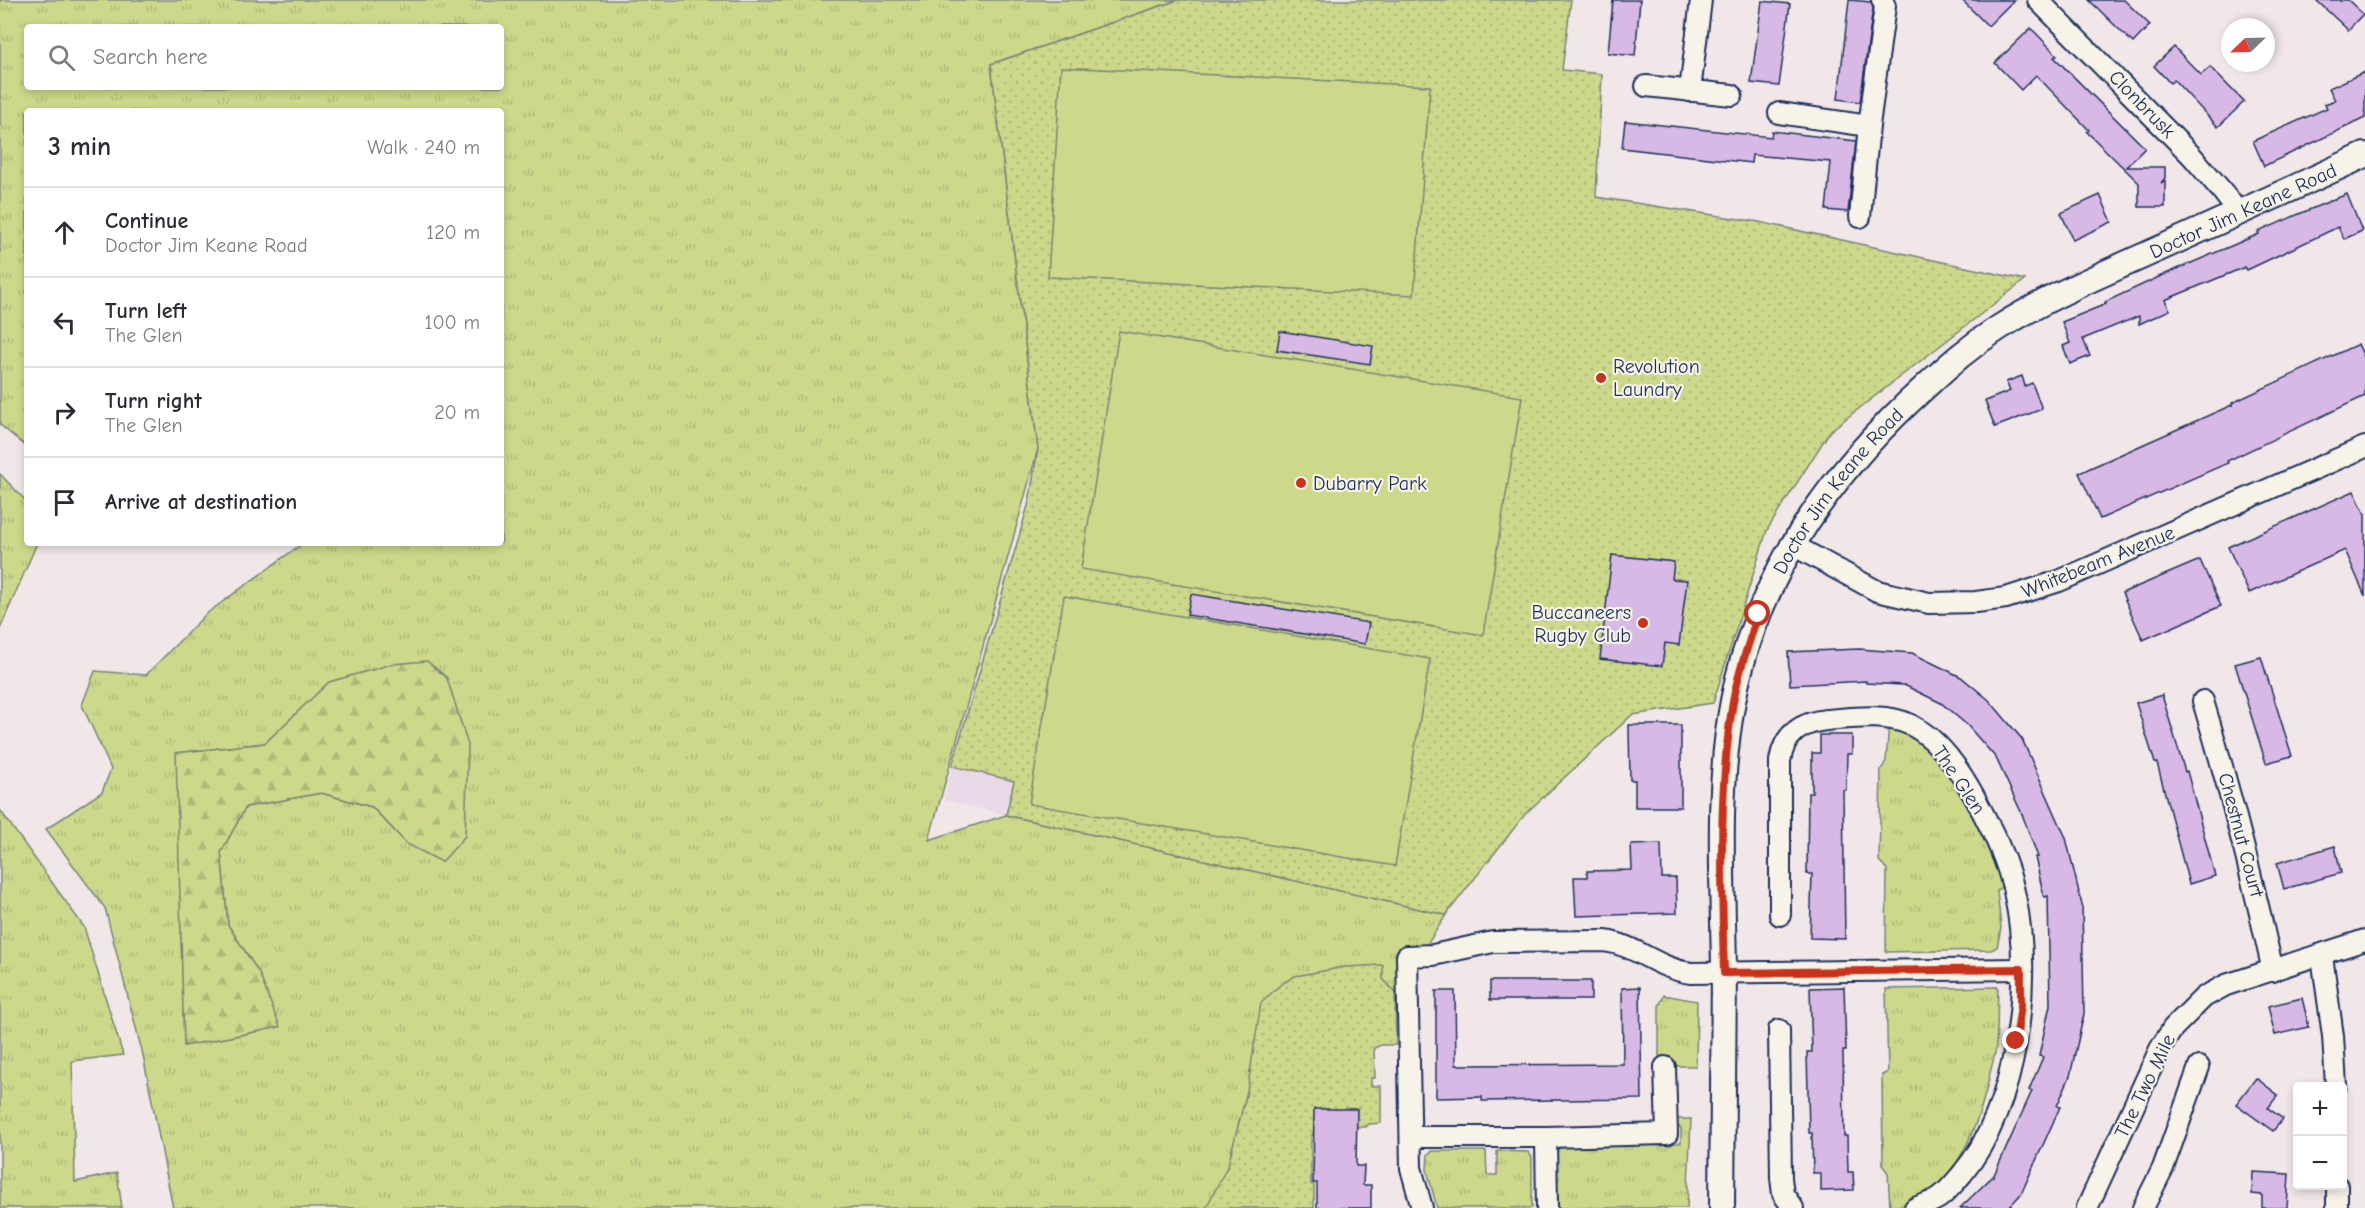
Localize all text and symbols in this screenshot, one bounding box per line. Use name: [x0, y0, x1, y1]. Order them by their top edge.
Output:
north arrow: [2221, 18, 2275, 72]
search box: [24, 24, 504, 90]
icon: search: [45, 41, 78, 74]
text: Search here: [93, 44, 208, 70]
street label: Clonbrusk: [2104, 65, 2180, 143]
text: 3 min: [48, 132, 111, 162]
text: Walk · 240 m: [367, 136, 480, 159]
street label: Doctor Jim Keane Road: [2146, 158, 2340, 263]
text: Continue: [105, 208, 188, 234]
icon: ahead: [48, 216, 81, 249]
text: 120 m: [426, 221, 480, 244]
text: Doctor Jim Keane Road: [105, 234, 308, 257]
text: Turn left: [105, 298, 187, 324]
icon: left: [48, 306, 81, 339]
text: 100 m: [425, 311, 480, 334]
text: The Glen: [105, 324, 183, 347]
place label: Revolution Laundry: [1613, 355, 1700, 401]
marker: Revolution Laundry: [1594, 371, 1608, 385]
text: Turn right: [105, 388, 202, 414]
icon: right: [48, 396, 81, 429]
text: 20 m: [434, 401, 480, 424]
street label: Doctor Jim Keane Road: [1768, 403, 1908, 578]
text: The Glen: [105, 414, 183, 437]
place label: Dubarry Park: [1313, 472, 1427, 495]
marker: Dubarry Park: [1294, 476, 1308, 490]
icon: arrive: [48, 486, 81, 519]
text: Arrive at destination: [105, 489, 297, 515]
street label: Whitebeam Avenue: [2018, 521, 2178, 603]
route start: [1744, 600, 1770, 626]
place label: Buccaneers Rugby Club: [1531, 601, 1631, 647]
marker: Buccaneers Rugby Club: [1636, 616, 1650, 630]
street label: The Glen: [1928, 741, 1990, 819]
street label: Chestnut Court: [2213, 770, 2269, 901]
route end: [2002, 1027, 2028, 1053]
street label: The Two Mile: [2110, 1030, 2180, 1142]
map controls: [2293, 1082, 2347, 1190]
button: +: [2293, 1082, 2347, 1136]
button: −: [2293, 1136, 2347, 1190]

